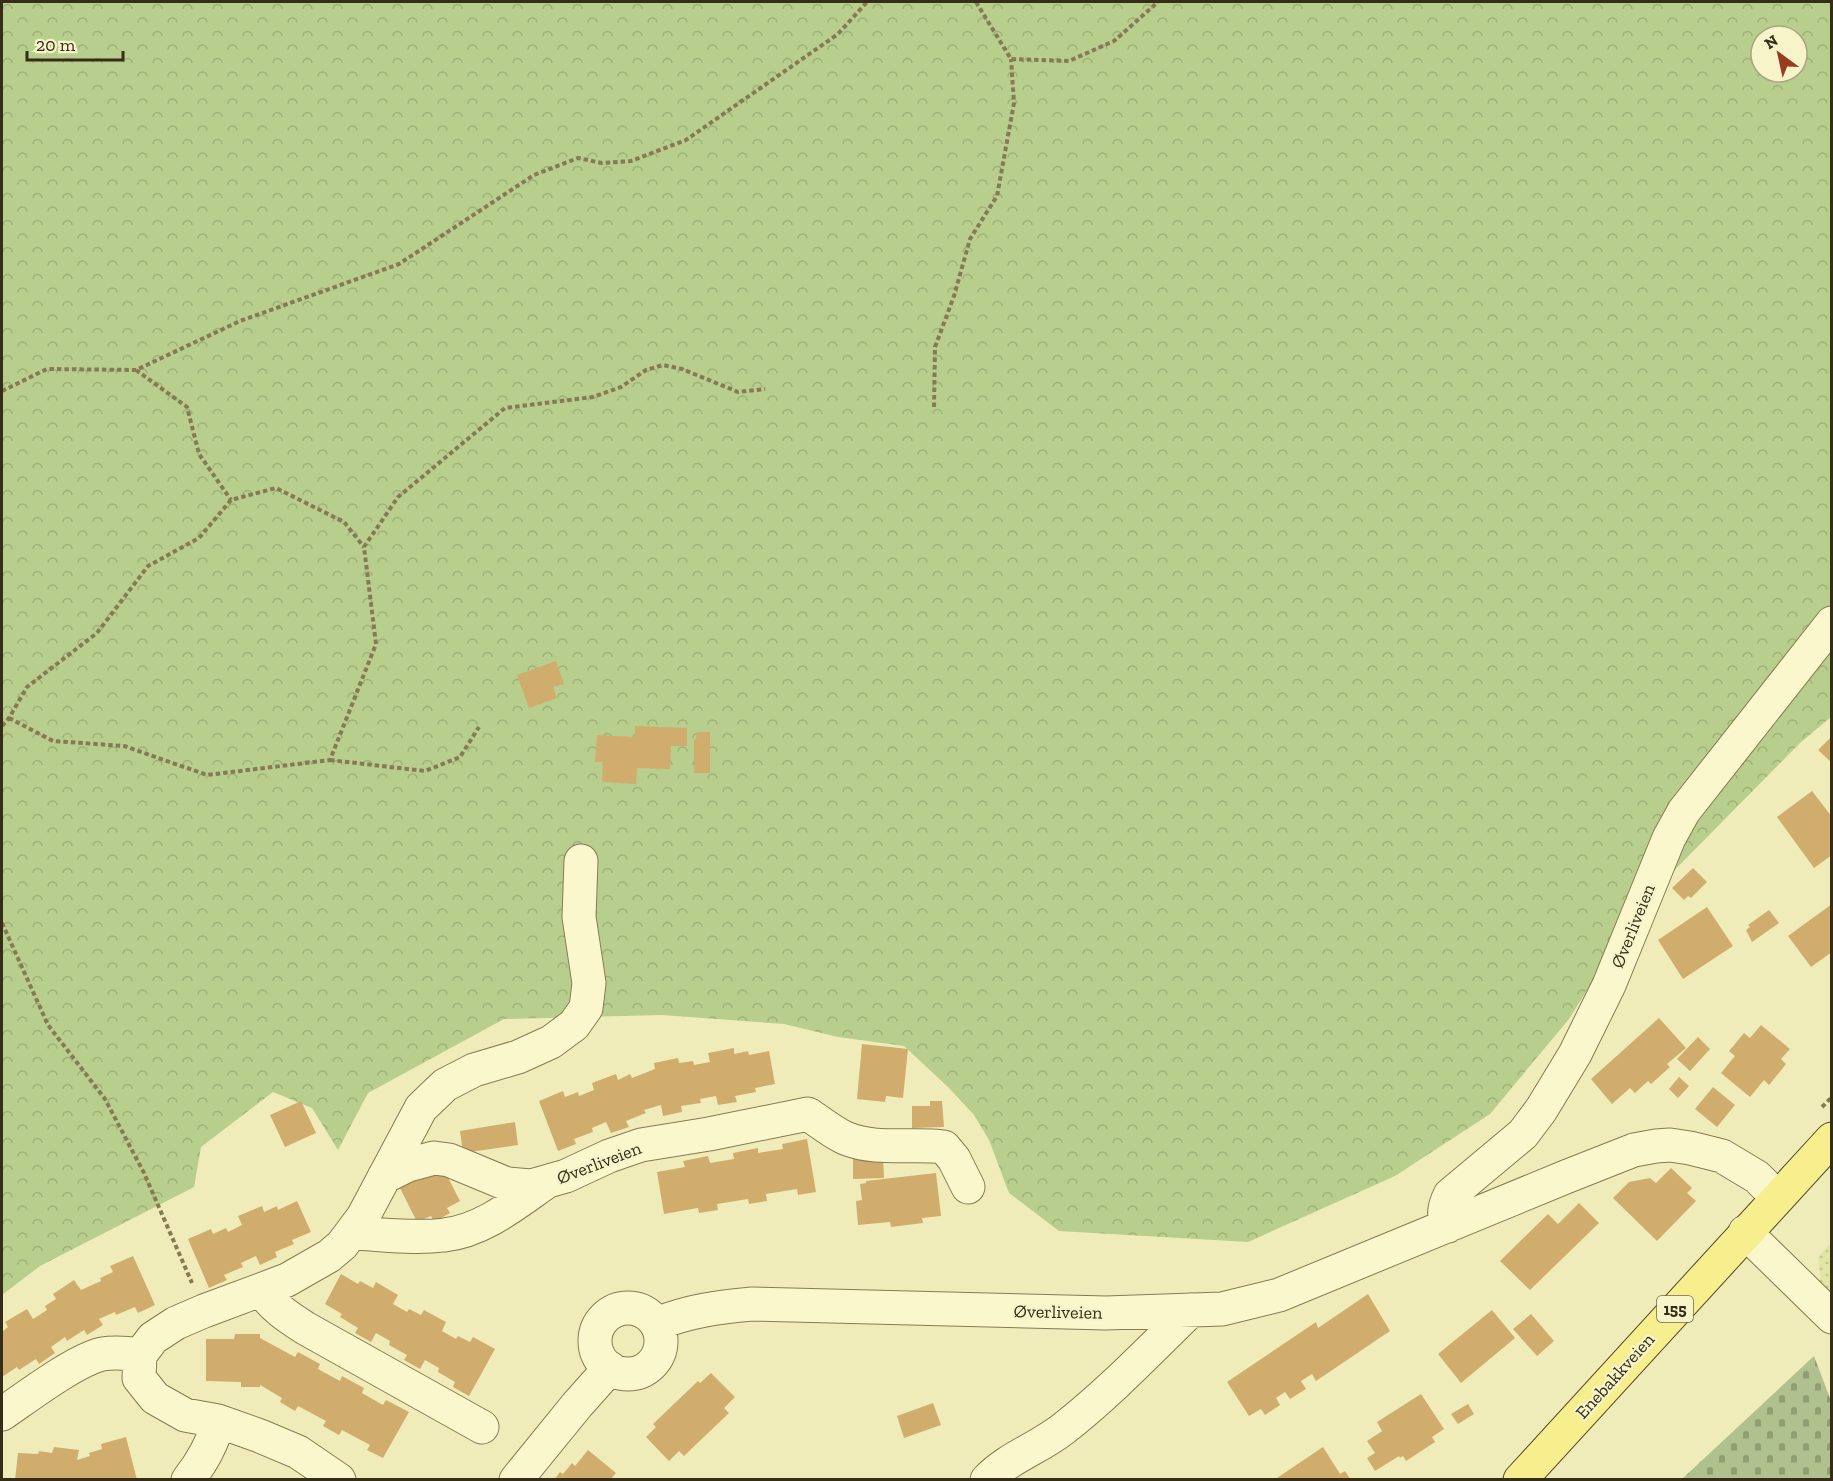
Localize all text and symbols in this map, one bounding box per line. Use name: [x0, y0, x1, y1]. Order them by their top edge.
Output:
scale bar: [27, 24, 123, 62]
north arrow: [1749, 24, 1809, 84]
text: N: [1761, 31, 1781, 53]
text: 20 m: [36, 34, 76, 56]
street label: Øverliveien: [1606, 880, 1660, 971]
street label: Øverliveien: [554, 1137, 645, 1189]
road number: 155: [1657, 1296, 1693, 1322]
street label: Øverliveien: [1013, 1300, 1103, 1324]
street label: Enebakkveien: [1571, 1328, 1660, 1423]

